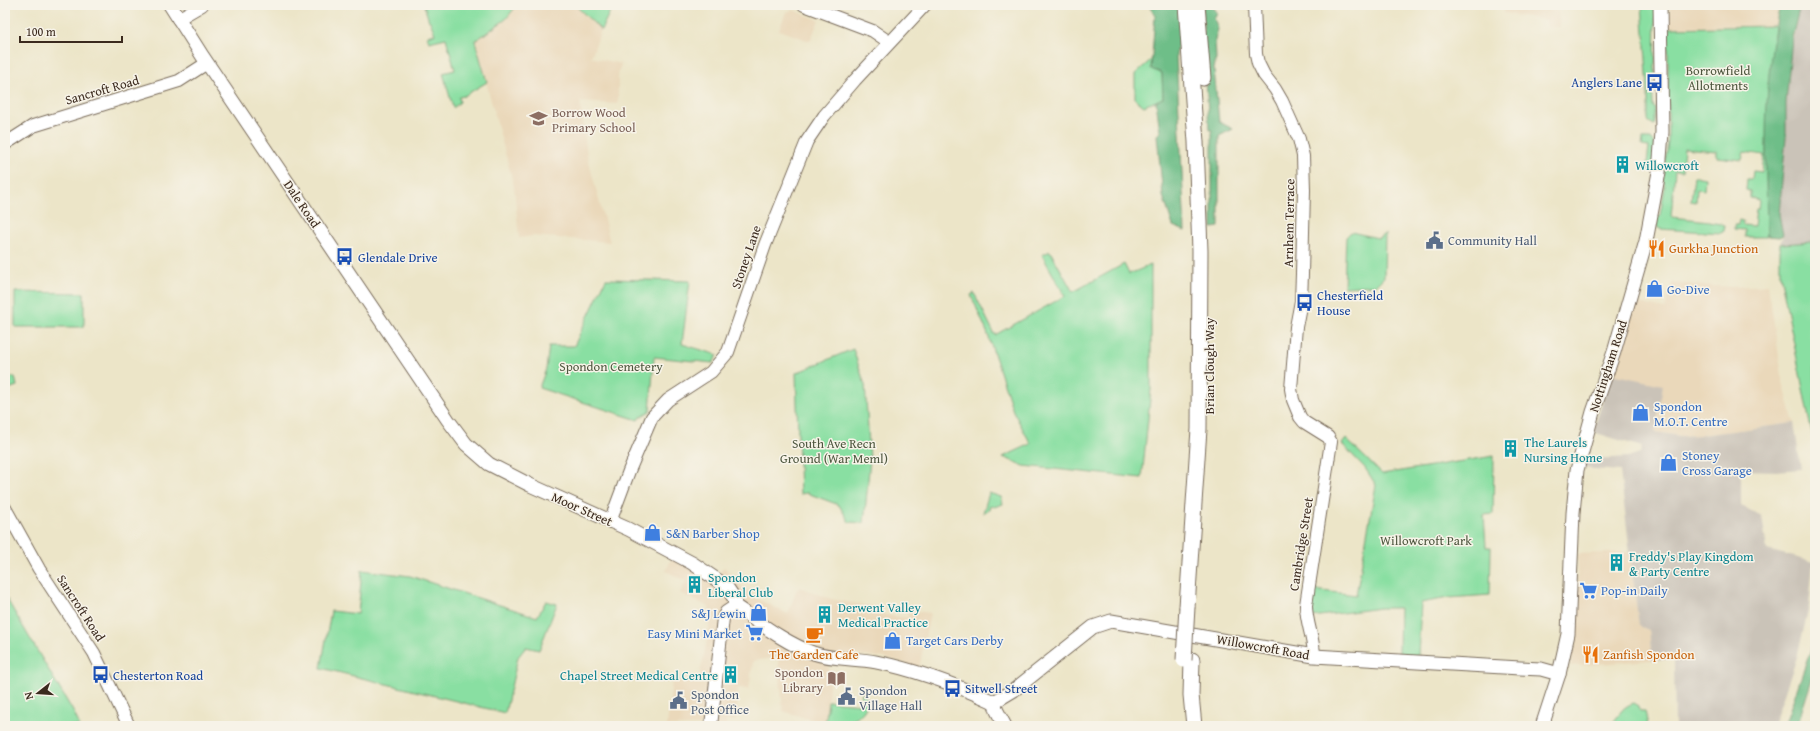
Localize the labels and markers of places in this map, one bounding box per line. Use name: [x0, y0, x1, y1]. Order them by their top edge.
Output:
bus stop icon: Anglers Lane: [1645, 72, 1665, 92]
place label: Anglers Lane: [1571, 73, 1642, 92]
place label: Borrow Wood Primary School: [552, 103, 636, 137]
school or university icon: Borrow Wood Primary School: [529, 109, 549, 129]
building icon: Willowcroft: [1612, 155, 1632, 175]
place label: Willowcroft: [1635, 156, 1699, 175]
public building icon: Community Hall: [1425, 230, 1445, 250]
place label: Community Hall: [1448, 231, 1537, 250]
restaurant icon: Gurkha Junction: [1646, 238, 1666, 258]
place label: Gurkha Junction: [1669, 239, 1759, 258]
bus stop icon: Glendale Drive: [335, 247, 355, 267]
place label: Glendale Drive: [358, 248, 438, 267]
shop icon: Go-Dive: [1644, 279, 1664, 299]
place label: Go-Dive: [1667, 280, 1710, 299]
place label: Chesterfield House: [1317, 286, 1383, 320]
bus stop icon: Chesterfield House: [1294, 292, 1314, 312]
place label: Spondon M.O.T. Centre: [1654, 397, 1728, 431]
shop icon: Spondon M.O.T. Centre: [1631, 403, 1651, 423]
place label: The Laurels Nursing Home: [1524, 433, 1602, 467]
building icon: The Laurels Nursing Home: [1501, 439, 1521, 459]
place label: Stoney Cross Garage: [1682, 446, 1752, 480]
shop icon: Stoney Cross Garage: [1659, 452, 1679, 472]
shop icon: S&N Barber Shop: [643, 523, 663, 543]
place label: S&N Barber Shop: [666, 524, 760, 543]
place label: Freddy's Play Kingdom & Party Centre: [1629, 547, 1754, 581]
building icon: Freddy's Play Kingdom & Party Centre: [1606, 553, 1626, 573]
place label: Spondon Liberal Club: [708, 568, 773, 602]
building icon: Spondon Liberal Club: [685, 574, 705, 594]
supermarket icon: Pop-in Daily: [1578, 580, 1598, 600]
place label: Pop-in Daily: [1601, 581, 1668, 600]
place label: Derwent Valley Medical Practice: [838, 598, 928, 632]
shop icon: S&J Lewin: [749, 603, 769, 623]
place label: S&J Lewin: [691, 604, 747, 623]
building icon: Derwent Valley Medical Practice: [815, 604, 835, 624]
supermarket icon: Easy Mini Market: [745, 623, 765, 643]
place label: Easy Mini Market: [647, 624, 742, 643]
cafe icon: The Garden Cafe: [804, 625, 824, 645]
shop icon: Target Cars Derby: [883, 630, 903, 650]
place label: Target Cars Derby: [906, 631, 1004, 650]
restaurant icon: Zanfish Spondon: [1580, 644, 1600, 664]
place label: The Garden Cafe: [769, 645, 859, 664]
place label: Zanfish Spondon: [1603, 645, 1695, 664]
place label: Spondon Library: [775, 663, 824, 697]
bus stop icon: Chesterton Road: [90, 665, 110, 685]
building icon: Chapel Street Medical Centre: [721, 665, 741, 685]
place label: Chesterton Road: [113, 666, 203, 685]
place label: Chapel Street Medical Centre: [560, 666, 718, 685]
library icon: Spondon Library: [826, 669, 846, 689]
bus stop icon: Sitwell Street: [942, 678, 962, 698]
place label: Sitwell Street: [965, 679, 1038, 698]
place label: Spondon Village Hall: [859, 681, 922, 715]
place label: Spondon Post Office: [691, 685, 749, 719]
public building icon: Spondon Village Hall: [836, 687, 856, 707]
public building icon: Spondon Post Office: [668, 691, 688, 711]

